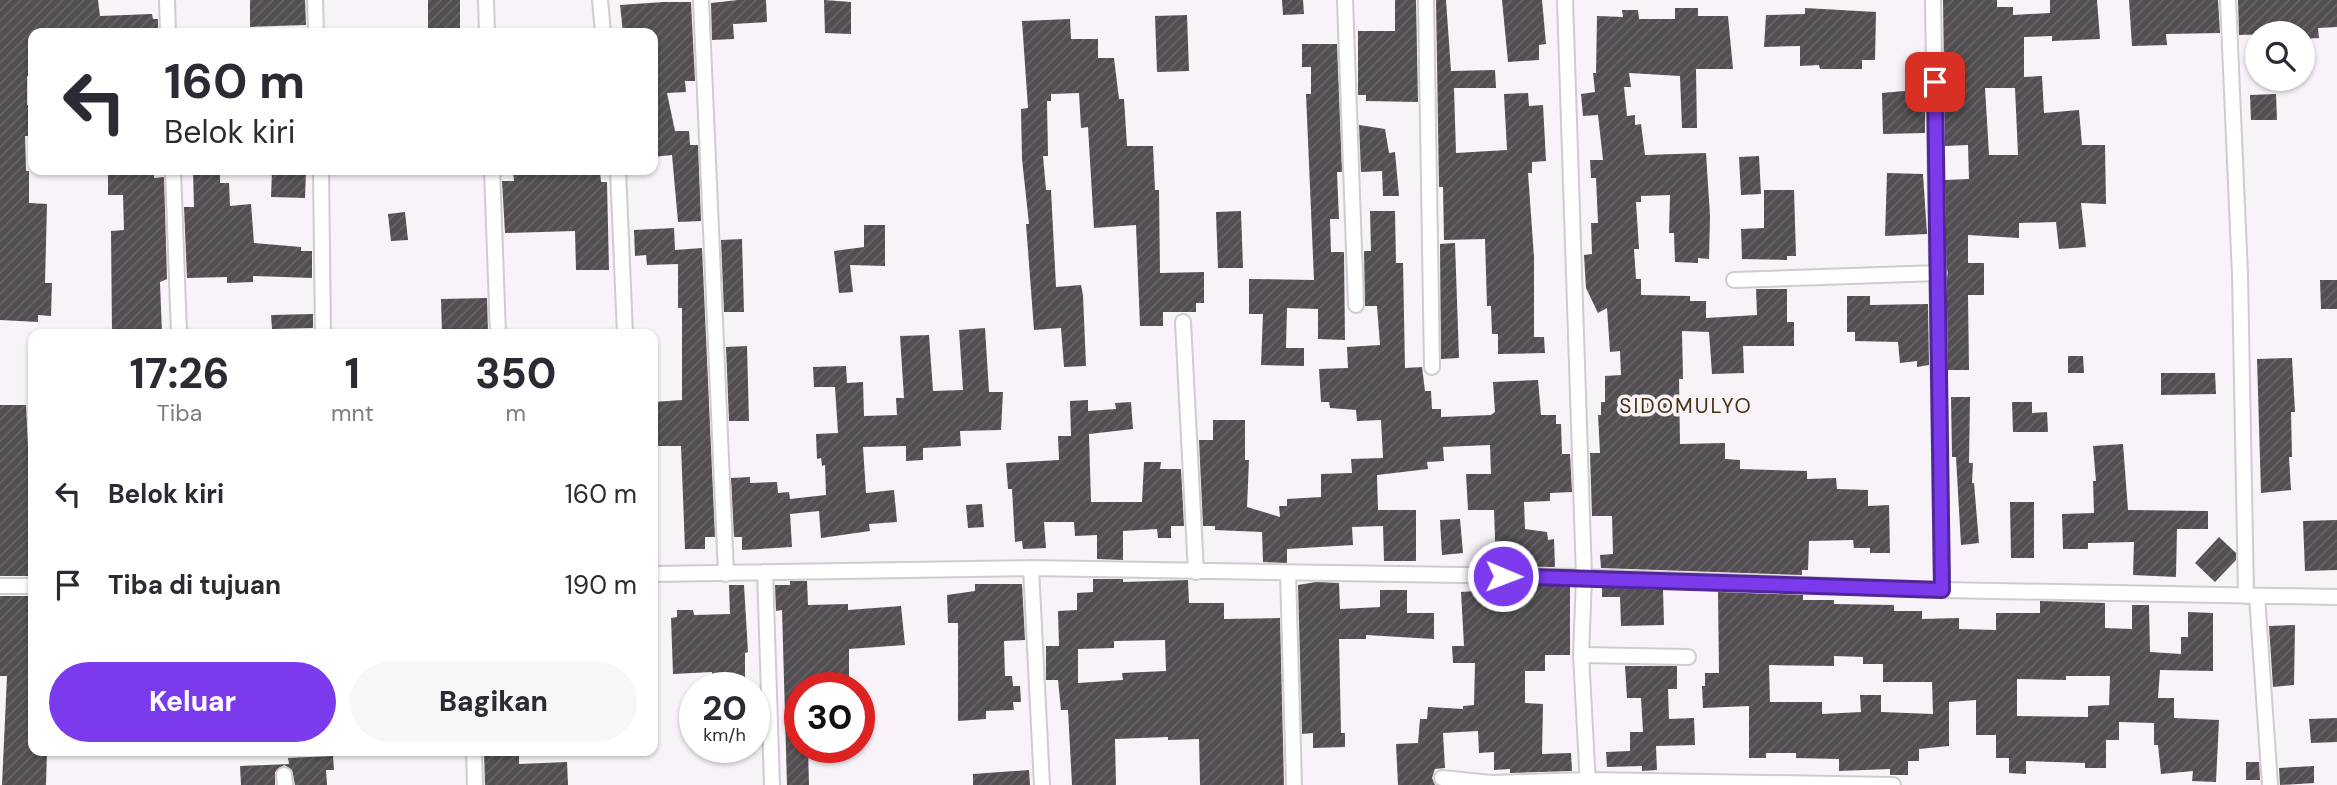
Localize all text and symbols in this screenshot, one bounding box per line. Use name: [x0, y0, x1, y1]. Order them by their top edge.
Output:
map controls: [2245, 21, 2315, 91]
button: search: [2245, 21, 2315, 91]
text: 160 m: [164, 49, 305, 113]
pin: [1905, 52, 1965, 112]
icon: left: [49, 56, 140, 147]
icon: arrive: [1916, 63, 1954, 101]
text: Belok kiri: [164, 111, 296, 153]
text: 17:26: [130, 346, 229, 401]
text: 1: [345, 346, 360, 401]
text: 350: [475, 346, 556, 401]
district label: SIDOMULYO: [1619, 392, 1753, 420]
text: Tiba: [157, 398, 202, 428]
text: mnt: [331, 398, 374, 428]
text: m: [506, 398, 526, 428]
icon: left: [49, 475, 87, 513]
text: Belok kiri: [108, 477, 224, 511]
text: 160 m: [565, 477, 637, 511]
position arrow: [1466, 539, 1540, 613]
icon: arrive: [49, 566, 87, 604]
text: Tiba di tujuan: [108, 568, 281, 602]
text: 190 m: [565, 568, 637, 602]
button: Keluar: [49, 662, 336, 742]
button: Bagikan: [350, 662, 637, 742]
speed limit sign: 30: [784, 672, 875, 763]
text: 20: [702, 685, 747, 731]
text: km/h: [703, 723, 746, 747]

